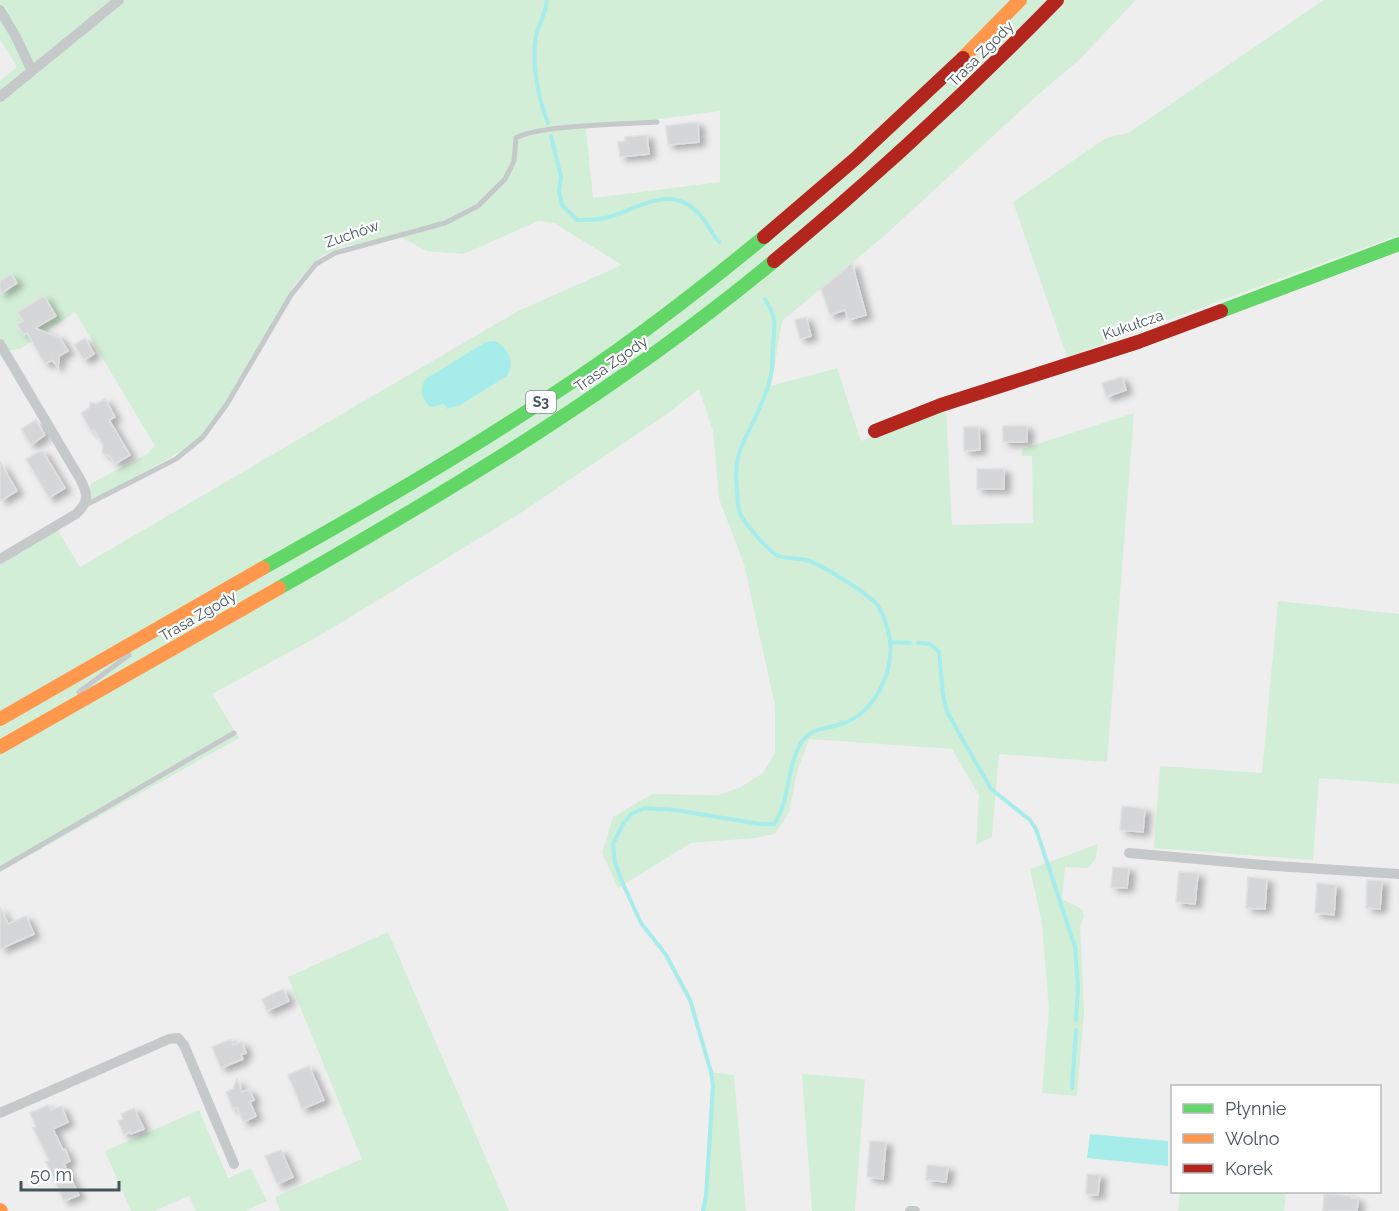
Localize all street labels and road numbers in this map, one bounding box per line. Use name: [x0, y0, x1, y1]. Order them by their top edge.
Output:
street label: Trasa Zgody: [944, 17, 1018, 91]
street label: Zuchów: [323, 216, 381, 252]
street label: Kukułcza: [1100, 306, 1166, 344]
street label: Trasa Zgody: [571, 332, 651, 396]
road number: S3: [526, 391, 556, 413]
street label: Trasa Zgody: [157, 587, 239, 645]

